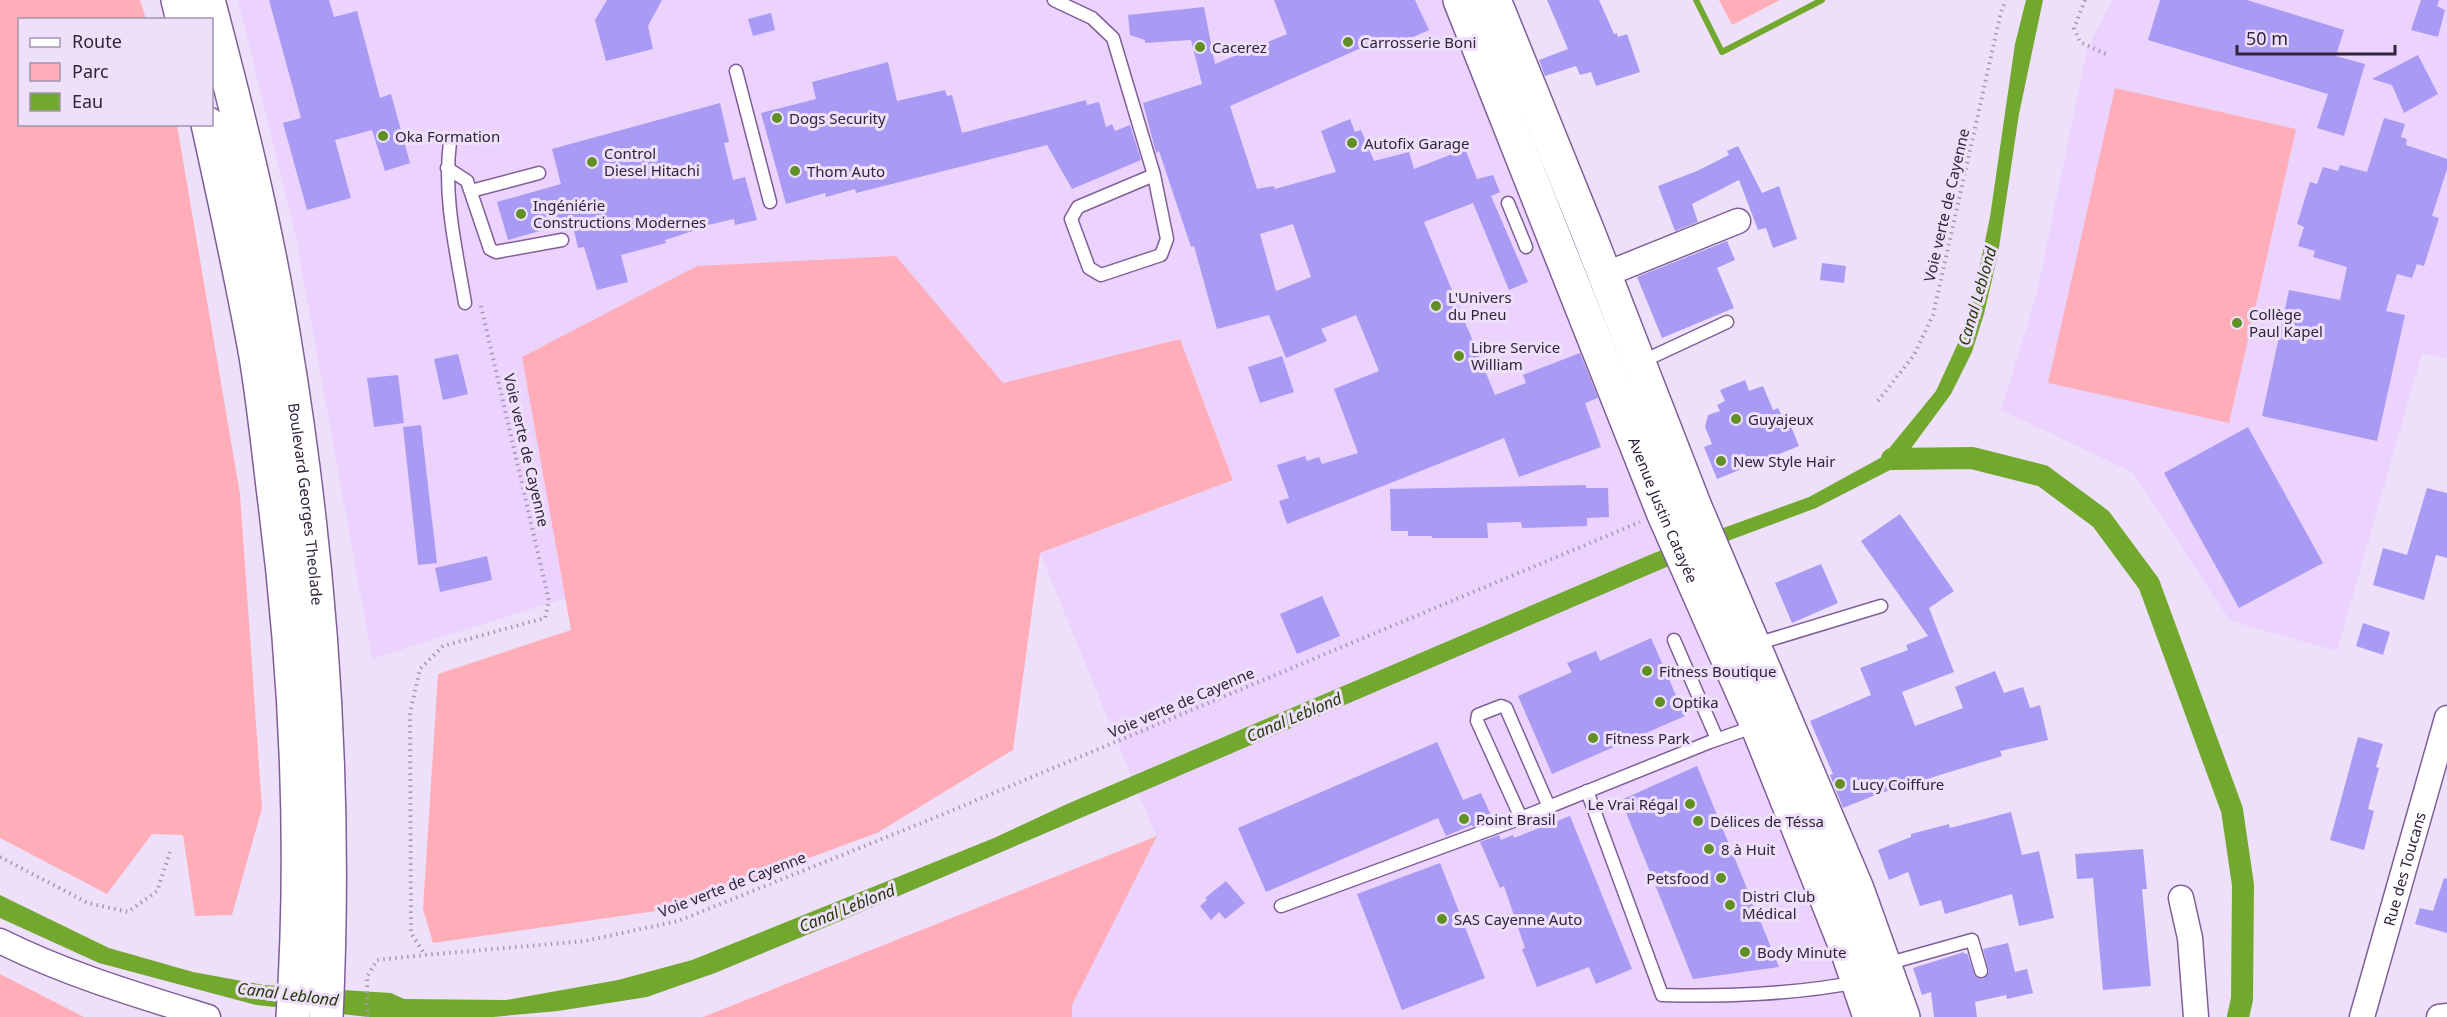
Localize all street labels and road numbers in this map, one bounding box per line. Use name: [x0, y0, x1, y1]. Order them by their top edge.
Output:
street label: Voie verte de Cayenne: [1919, 126, 1973, 284]
street label: Voie verte de Cayenne: [500, 371, 554, 529]
street label: Boulevard Georges Theolade: [284, 401, 328, 606]
street label: Avenue Justin Catayée: [1624, 434, 1703, 586]
street label: Voie verte de Cayenne: [1105, 662, 1257, 742]
street label: Rue des Toucans: [2378, 810, 2430, 928]
street label: Voie verte de Cayenne: [655, 847, 809, 921]

